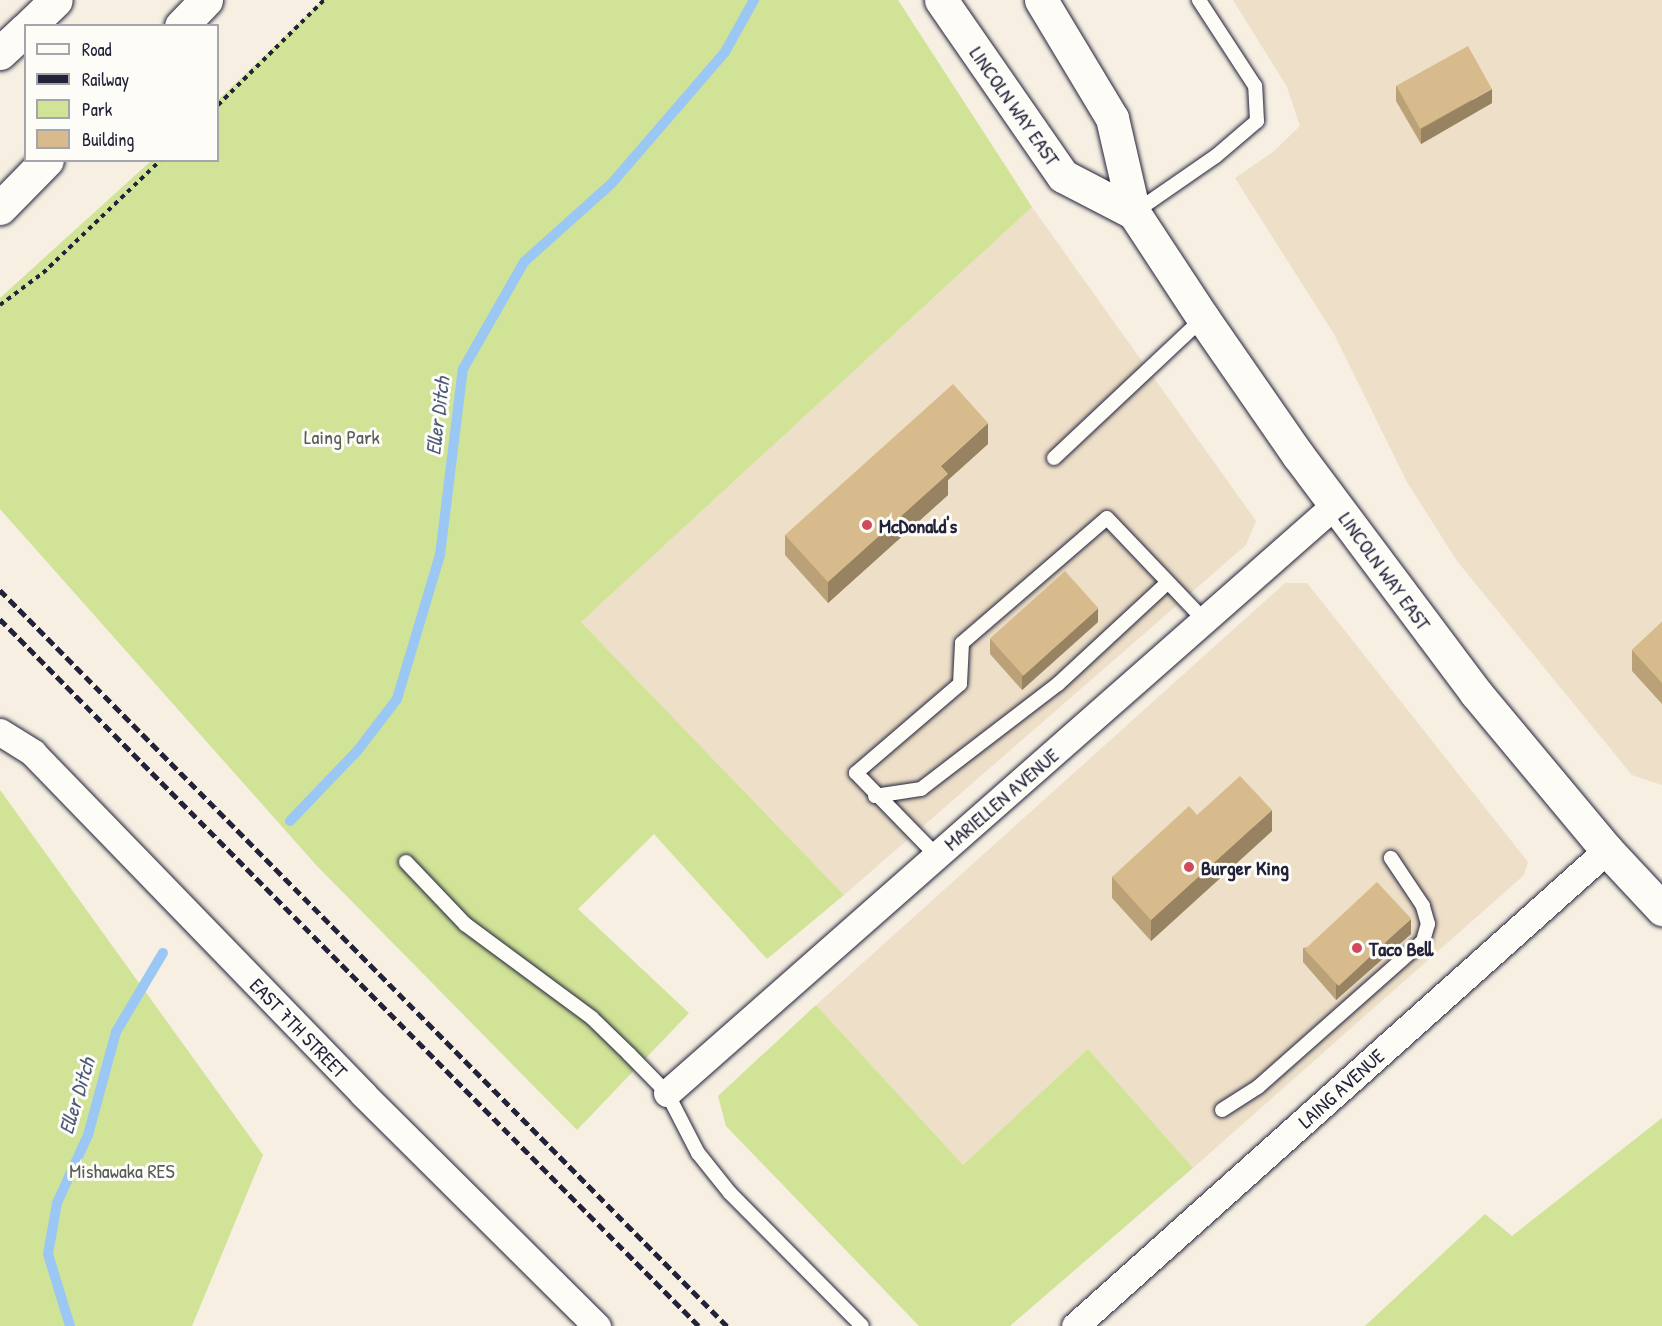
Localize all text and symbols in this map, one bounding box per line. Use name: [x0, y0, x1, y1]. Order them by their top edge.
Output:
legend: [24, 24, 219, 162]
text: Road: [82, 37, 112, 62]
street label: LINCOLN WAY EAST: [965, 42, 1065, 170]
text: Railway: [82, 67, 129, 92]
text: Park: [82, 97, 112, 122]
text: Building: [82, 127, 134, 152]
water label: Eller Ditch: [421, 376, 455, 456]
park label: Laing Park: [304, 424, 380, 448]
street label: LINCOLN WAY EAST: [1334, 507, 1436, 635]
place label: McDonald's: [879, 513, 957, 537]
marker: McDonald's: [860, 518, 874, 532]
street label: MARIELLEN AVENUE: [939, 743, 1063, 855]
place label: Burger King: [1201, 855, 1289, 879]
marker: Burger King: [1182, 860, 1196, 874]
place label: Taco Bell: [1369, 936, 1433, 960]
marker: Taco Bell: [1350, 941, 1364, 955]
street label: EAST 7TH STREET: [245, 973, 353, 1083]
street label: LAING AVENUE: [1293, 1043, 1389, 1133]
water label: Eller Ditch: [53, 1055, 101, 1137]
park label: Mishawaka RES: [69, 1158, 175, 1182]

